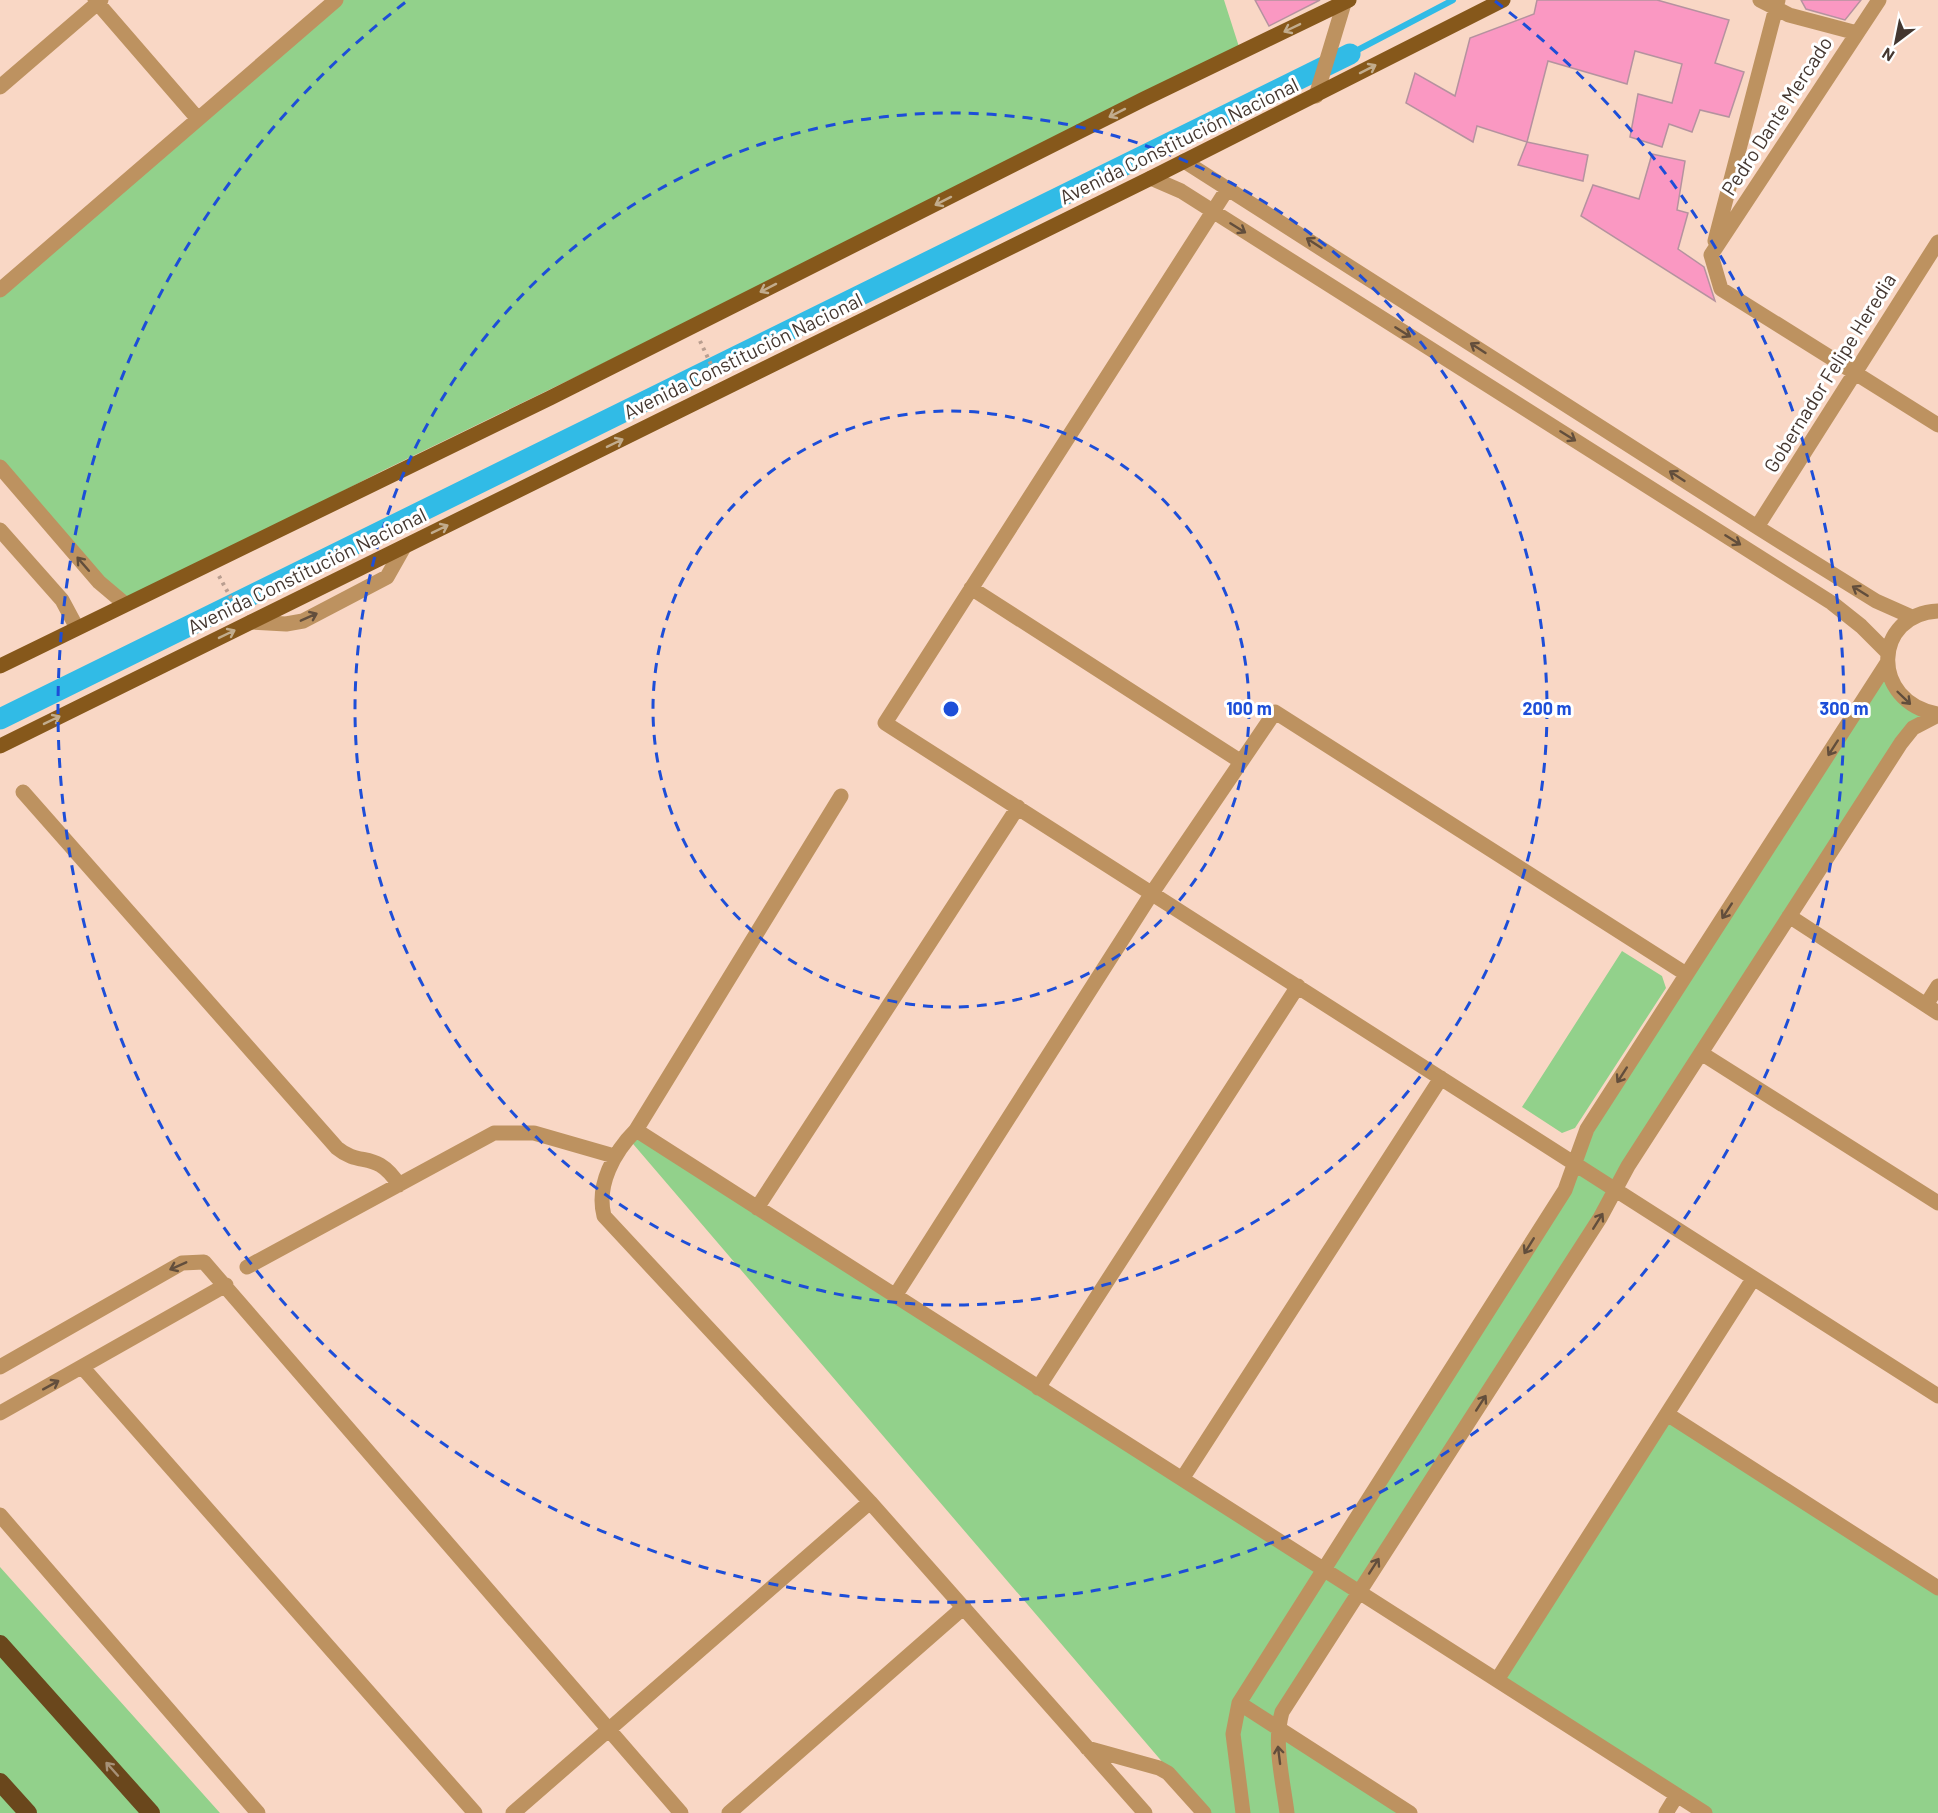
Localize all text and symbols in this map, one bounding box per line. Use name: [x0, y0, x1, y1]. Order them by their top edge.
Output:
north arrow: [1866, 12, 1926, 72]
one-way arrow: [1284, 22, 1302, 34]
street label: Pedro Dante Mercado: [1716, 32, 1836, 199]
text: N: [1878, 44, 1897, 66]
one-way arrow: [1358, 63, 1376, 75]
street label: Avenida Constitución Nacional: [1055, 72, 1302, 209]
one-way arrow: [1108, 108, 1126, 120]
one-way arrow: [934, 196, 952, 207]
one-way arrow: [1230, 222, 1246, 234]
one-way arrow: [1305, 236, 1322, 249]
street label: Gobernador Felipe Heredia: [1758, 268, 1900, 476]
one-way arrow: [760, 283, 778, 295]
street label: Avenida Constitución Nacional: [619, 287, 866, 424]
one-way arrow: [1394, 327, 1411, 339]
one-way arrow: [1470, 341, 1487, 353]
one-way arrow: [1559, 431, 1576, 443]
one-way arrow: [605, 436, 623, 448]
one-way arrow: [1669, 469, 1686, 482]
street label: Avenida Constitución Nacional: [183, 502, 430, 639]
one-way arrow: [430, 523, 448, 534]
one-way arrow: [1724, 535, 1741, 547]
one-way arrow: [76, 557, 90, 572]
one-way arrow: [1852, 584, 1869, 596]
one-way arrow: [299, 611, 317, 622]
one-way arrow: [218, 628, 236, 639]
one-way arrow: [1896, 690, 1911, 705]
text: 100 m: [1226, 697, 1272, 719]
text: 200 m: [1522, 697, 1572, 719]
text: 300 m: [1820, 697, 1868, 719]
centre of rings: [941, 699, 961, 719]
one-way arrow: [43, 714, 61, 726]
one-way arrow: [1826, 739, 1839, 756]
one-way arrow: [1721, 903, 1733, 919]
one-way arrow: [1615, 1067, 1628, 1084]
one-way arrow: [1591, 1213, 1604, 1230]
one-way arrow: [1523, 1237, 1535, 1254]
one-way arrow: [170, 1261, 188, 1272]
one-way arrow: [42, 1379, 60, 1390]
one-way arrow: [1475, 1395, 1487, 1412]
one-way arrow: [1368, 1558, 1381, 1575]
one-way arrow: [1274, 1746, 1285, 1765]
one-way arrow: [105, 1762, 119, 1777]

